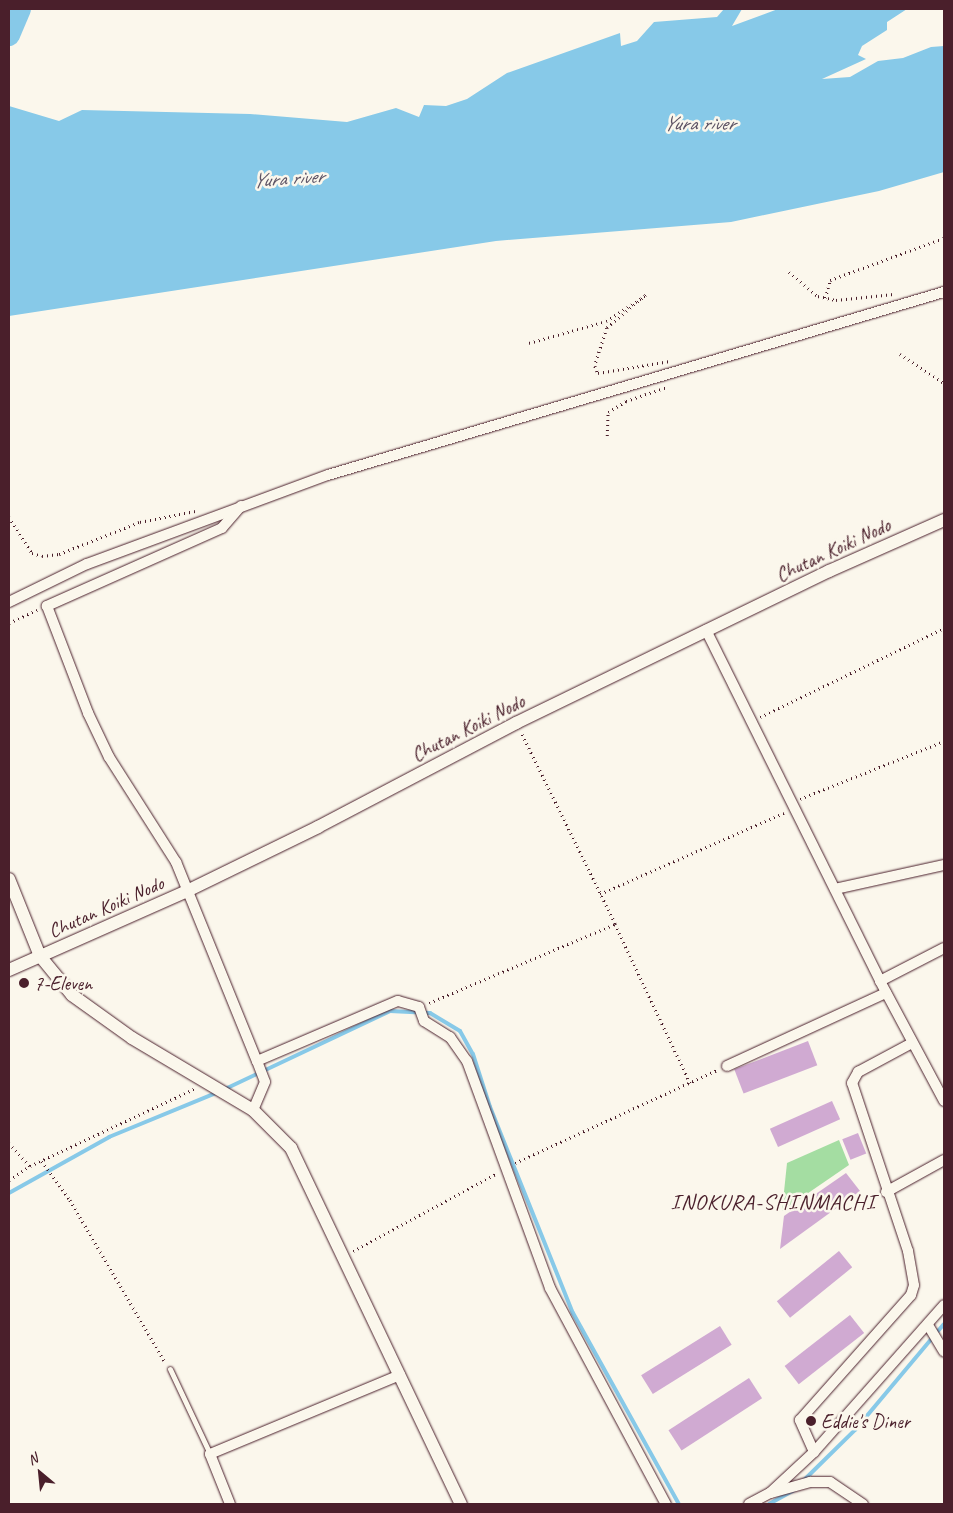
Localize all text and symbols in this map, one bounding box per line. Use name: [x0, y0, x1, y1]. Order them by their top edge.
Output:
water label: Yura river: [663, 110, 735, 136]
water label: Yura river: [252, 163, 324, 193]
street label: Chutan Koiki Nodo: [772, 513, 894, 587]
street label: Chutan Koiki Nodo: [407, 689, 529, 767]
street label: Chutan Koiki Nodo: [44, 871, 168, 943]
place label: 7-Eleven: [34, 971, 92, 995]
marker: 7-Eleven: [18, 977, 30, 989]
district label: INOKURA-SHINMACHI: [669, 1190, 877, 1216]
place label: Eddie's Diner: [821, 1409, 910, 1433]
marker: Eddie's Diner: [805, 1415, 817, 1427]
north arrow: [15, 1448, 65, 1498]
text: N: [25, 1450, 41, 1469]

